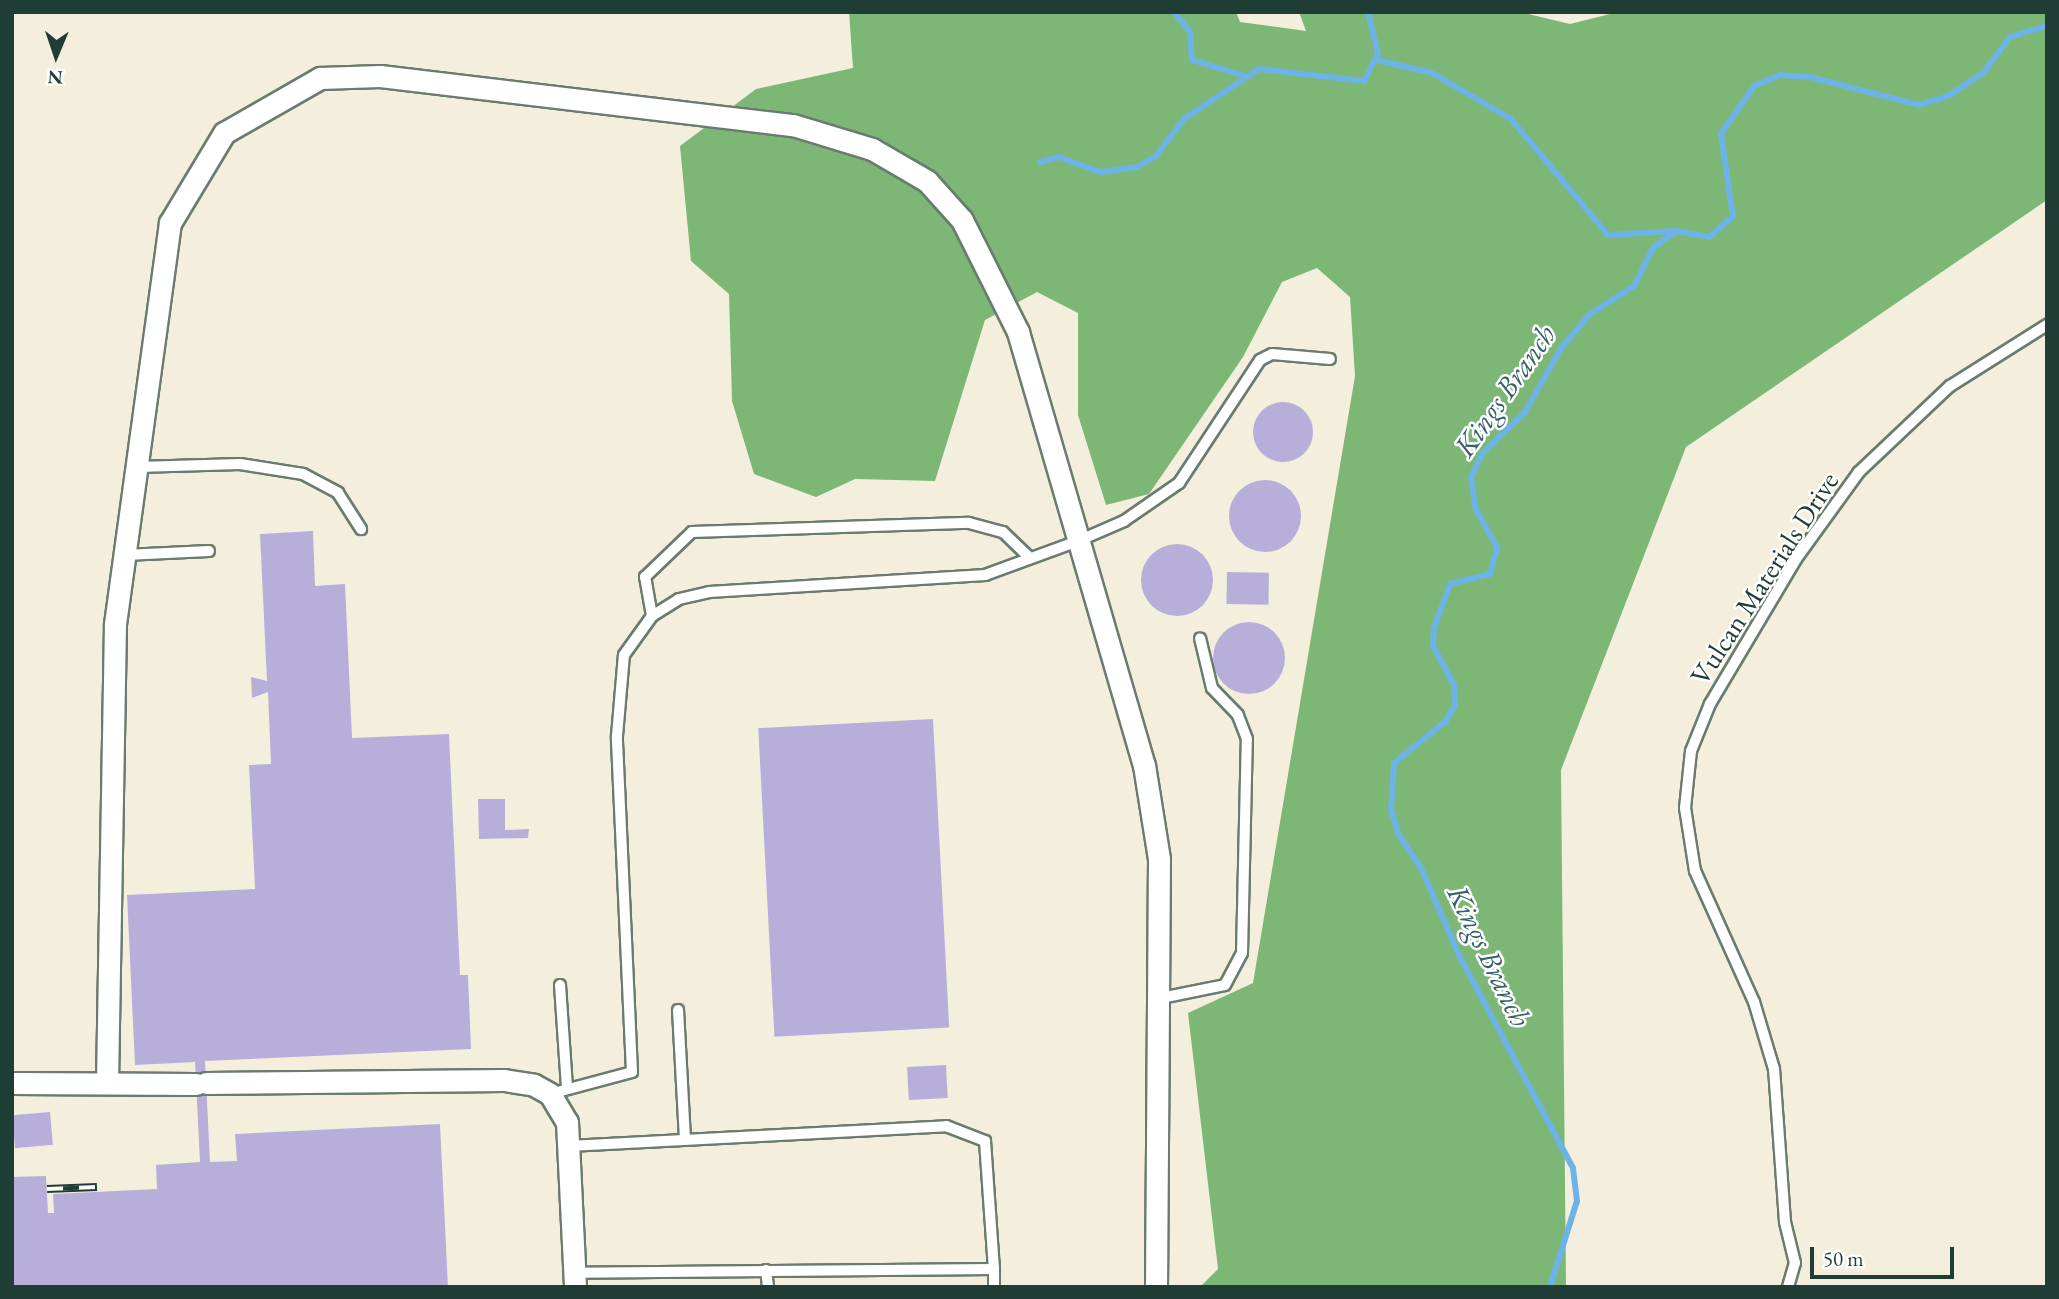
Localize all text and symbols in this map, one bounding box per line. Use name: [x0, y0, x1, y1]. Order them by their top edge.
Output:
north arrow: [21, 21, 91, 91]
text: N: [47, 65, 63, 90]
water label: Kings Branch: [1446, 318, 1564, 464]
street label: Vulcan Materials Drive: [1683, 465, 1845, 691]
water label: Kings Branch: [1439, 880, 1539, 1032]
scale bar: [1814, 1232, 1958, 1276]
text: 50 m: [1823, 1245, 1864, 1272]

